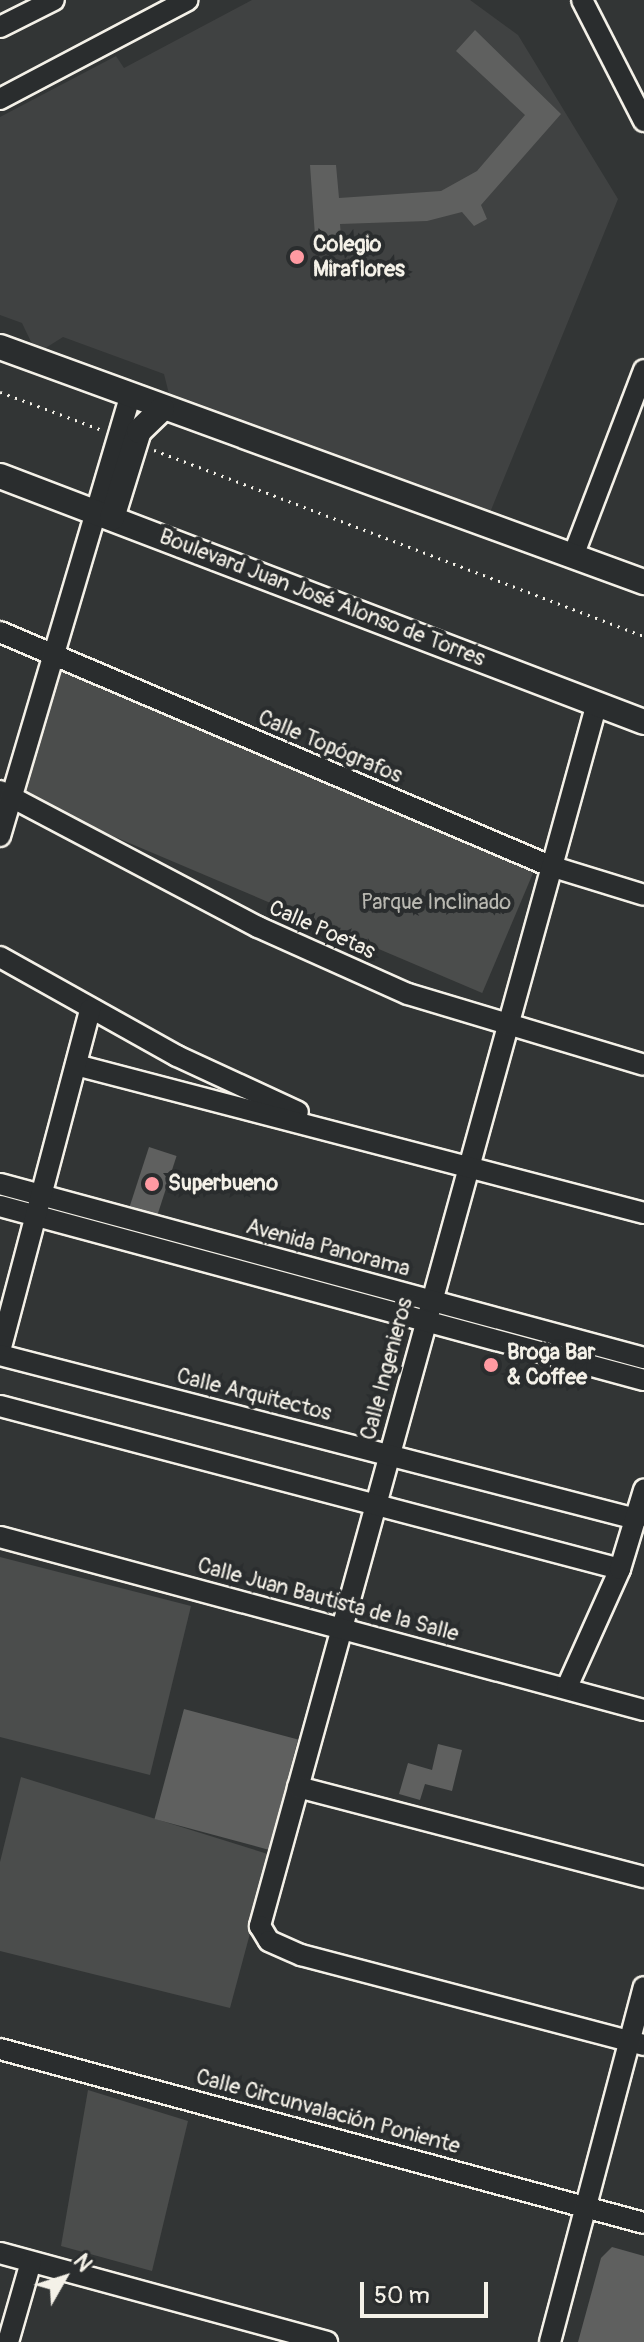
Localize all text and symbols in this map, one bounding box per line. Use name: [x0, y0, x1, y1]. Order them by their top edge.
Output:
place label: Colegio Miraflores: [313, 231, 405, 282]
marker: Colegio Miraflores: [288, 248, 306, 266]
street label: Boulevard Juan José Alonso de Torres: [155, 524, 489, 672]
street label: Calle Topógrafos: [254, 705, 406, 789]
park label: Parque Inclinado: [361, 890, 511, 916]
street label: Calle Poetas: [265, 895, 379, 965]
place label: Superbueno: [168, 1171, 278, 1197]
marker: Superbueno: [143, 1175, 161, 1193]
street label: Avenida Panorama: [243, 1213, 413, 1283]
street label: Calle Ingenieros: [355, 1295, 419, 1443]
place label: Broga Bar & Coffee: [507, 1339, 595, 1390]
marker: Broga Bar & Coffee: [482, 1356, 500, 1374]
street label: Calle Arquitectos: [174, 1363, 334, 1427]
street label: Calle Juan Bautista de la Salle: [195, 1552, 461, 1648]
street label: Calle Circunvalación Poniente: [193, 2064, 463, 2160]
north arrow: [24, 2238, 104, 2318]
text: N: [67, 2248, 98, 2277]
scale bar: [364, 2266, 492, 2316]
text: 50 m: [374, 2281, 430, 2310]

